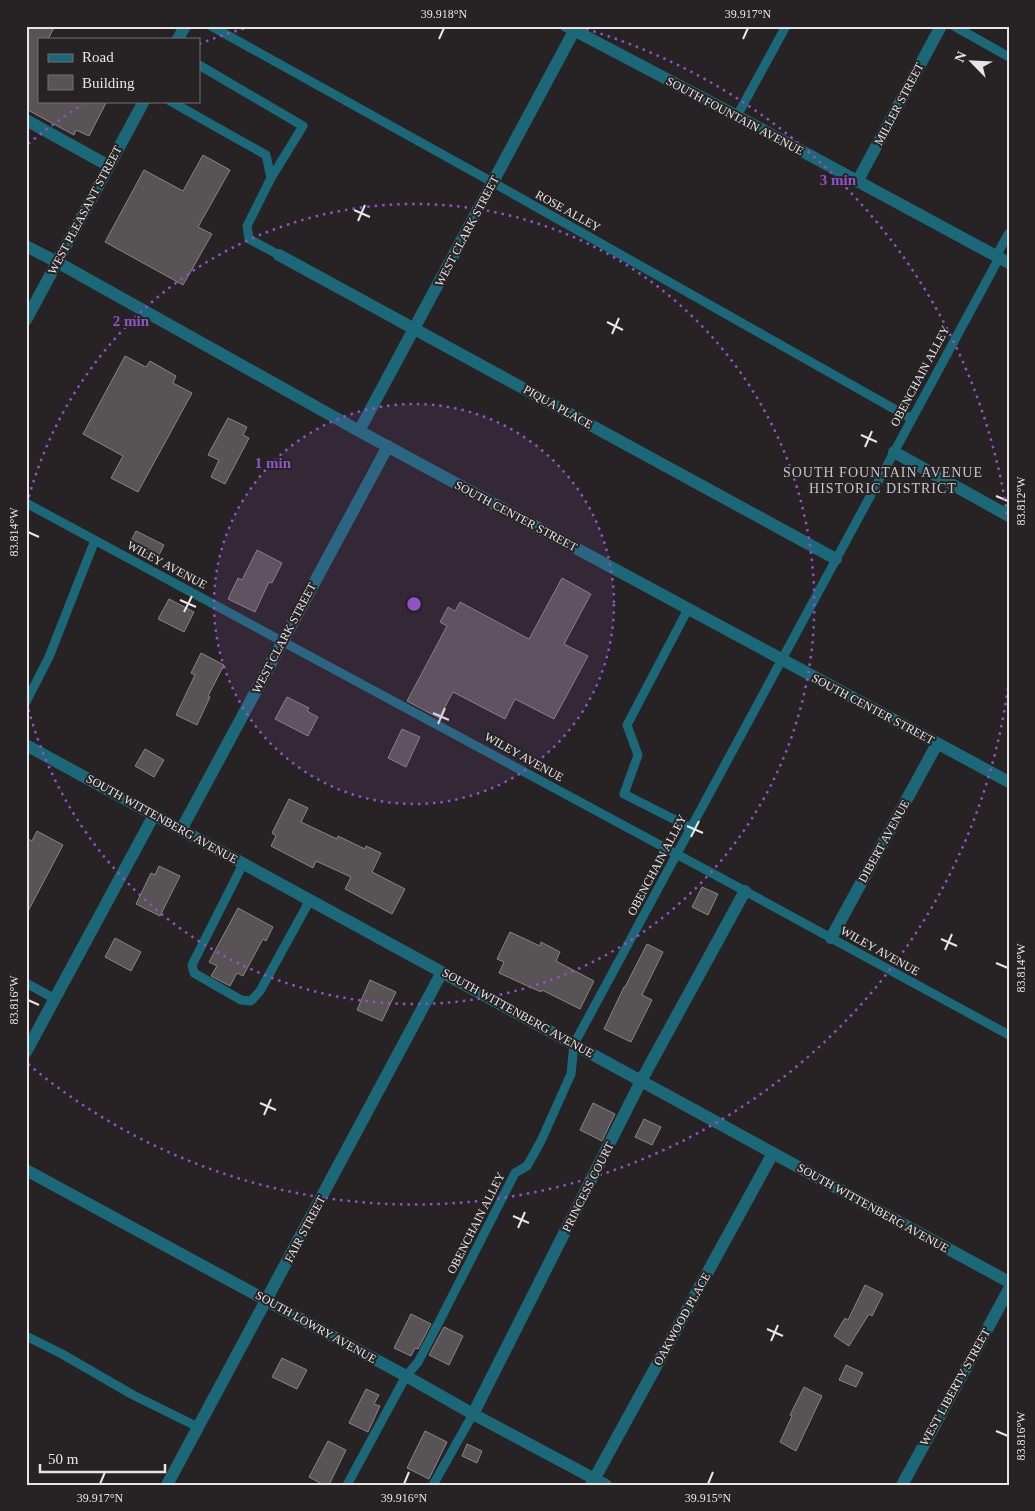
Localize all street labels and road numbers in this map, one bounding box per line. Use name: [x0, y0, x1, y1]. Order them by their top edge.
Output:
street label: MILLER STREET: [871, 60, 927, 148]
street label: SOUTH FOUNTAIN AVENUE: [664, 74, 806, 158]
street label: WEST PLEASANT STREET: [45, 143, 125, 277]
street label: WEST CLARK STREET: [432, 173, 502, 289]
street label: ROSE ALLEY: [533, 187, 603, 235]
street label: OBENCHAIN ALLEY: [887, 323, 953, 429]
street label: PIQUA PLACE: [521, 382, 595, 432]
street label: SOUTH CENTER STREET: [452, 478, 580, 555]
street label: WILEY AVENUE: [125, 538, 209, 592]
street label: WEST CLARK STREET: [249, 580, 319, 696]
street label: SOUTH CENTER STREET: [809, 671, 937, 748]
street label: WILEY AVENUE: [482, 729, 566, 785]
street label: SOUTH WITTENBERG AVENUE: [84, 771, 240, 867]
street label: DIBERT AVENUE: [855, 797, 913, 885]
street label: OBENCHAIN ALLEY: [624, 812, 690, 918]
street label: WILEY AVENUE: [838, 923, 922, 979]
street label: SOUTH WITTENBERG AVENUE: [440, 965, 596, 1061]
street label: PRINCESS COURT: [559, 1139, 617, 1234]
street label: SOUTH WITTENBERG AVENUE: [795, 1160, 951, 1256]
street label: OBENCHAIN ALLEY: [444, 1169, 508, 1276]
street label: FAIR STREET: [282, 1193, 329, 1265]
street label: OAKWOOD PLACE: [651, 1270, 713, 1368]
street label: SOUTH LOWRY AVENUE: [253, 1288, 379, 1366]
street label: WEST LIBERTY STREET: [917, 1325, 993, 1448]

